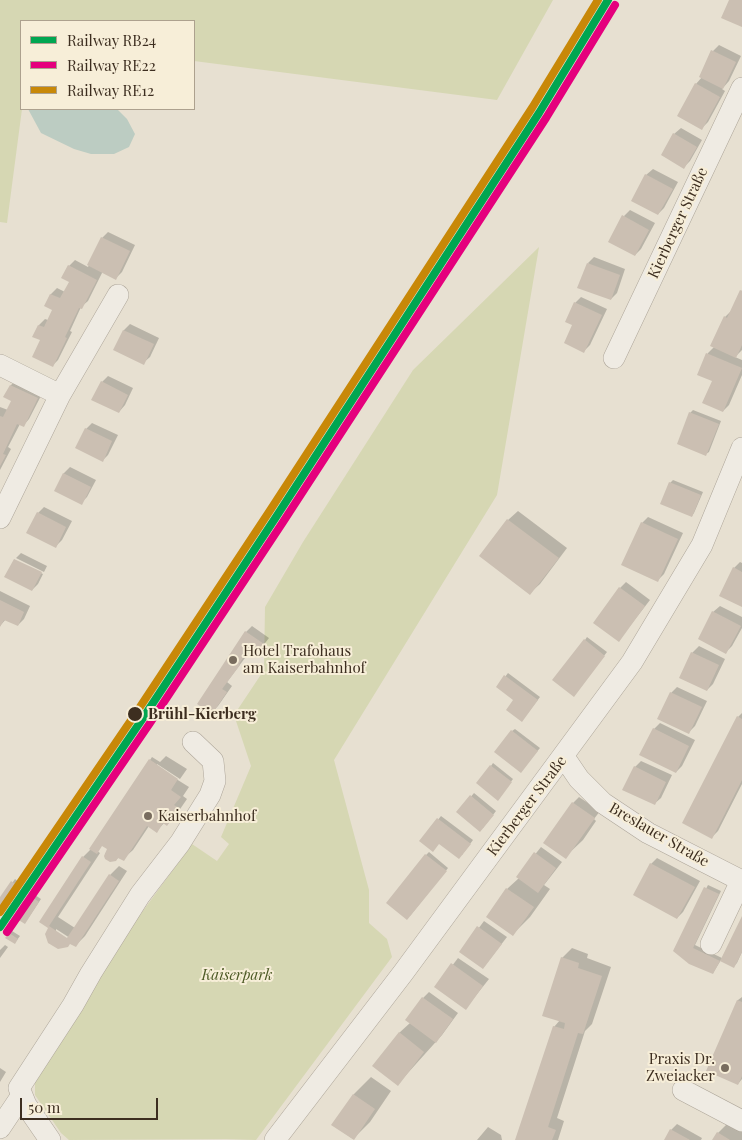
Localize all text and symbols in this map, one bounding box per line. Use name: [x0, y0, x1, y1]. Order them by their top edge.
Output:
legend: [20, 20, 195, 110]
text: Railway RB24: [67, 30, 156, 50]
text: Railway RE22: [67, 55, 156, 75]
text: Railway RE12: [67, 80, 154, 100]
street label: Kierberger Straße: [644, 165, 712, 281]
place label: Hotel Trafohaus am Kaiserbahnhof: [243, 642, 366, 677]
marker: Hotel Trafohaus am Kaiserbahnhof: [227, 654, 239, 666]
marker: Brühl-Kierberg: [126, 705, 144, 723]
place label: Brühl-Kierberg: [148, 705, 256, 723]
street label: Kierberger Straße: [484, 752, 570, 860]
street label: Breslauer Straße: [606, 799, 712, 871]
place label: Kaiserbahnhof: [158, 807, 256, 825]
marker: Kaiserbahnhof: [142, 810, 154, 822]
park label: Kaiserpark: [202, 966, 272, 984]
place label: Praxis Dr. Zweiacker: [646, 1050, 715, 1085]
marker: Praxis Dr. Zweiacker: [719, 1062, 731, 1074]
scale bar: [22, 1088, 160, 1120]
text: 50 m: [28, 1097, 60, 1117]

